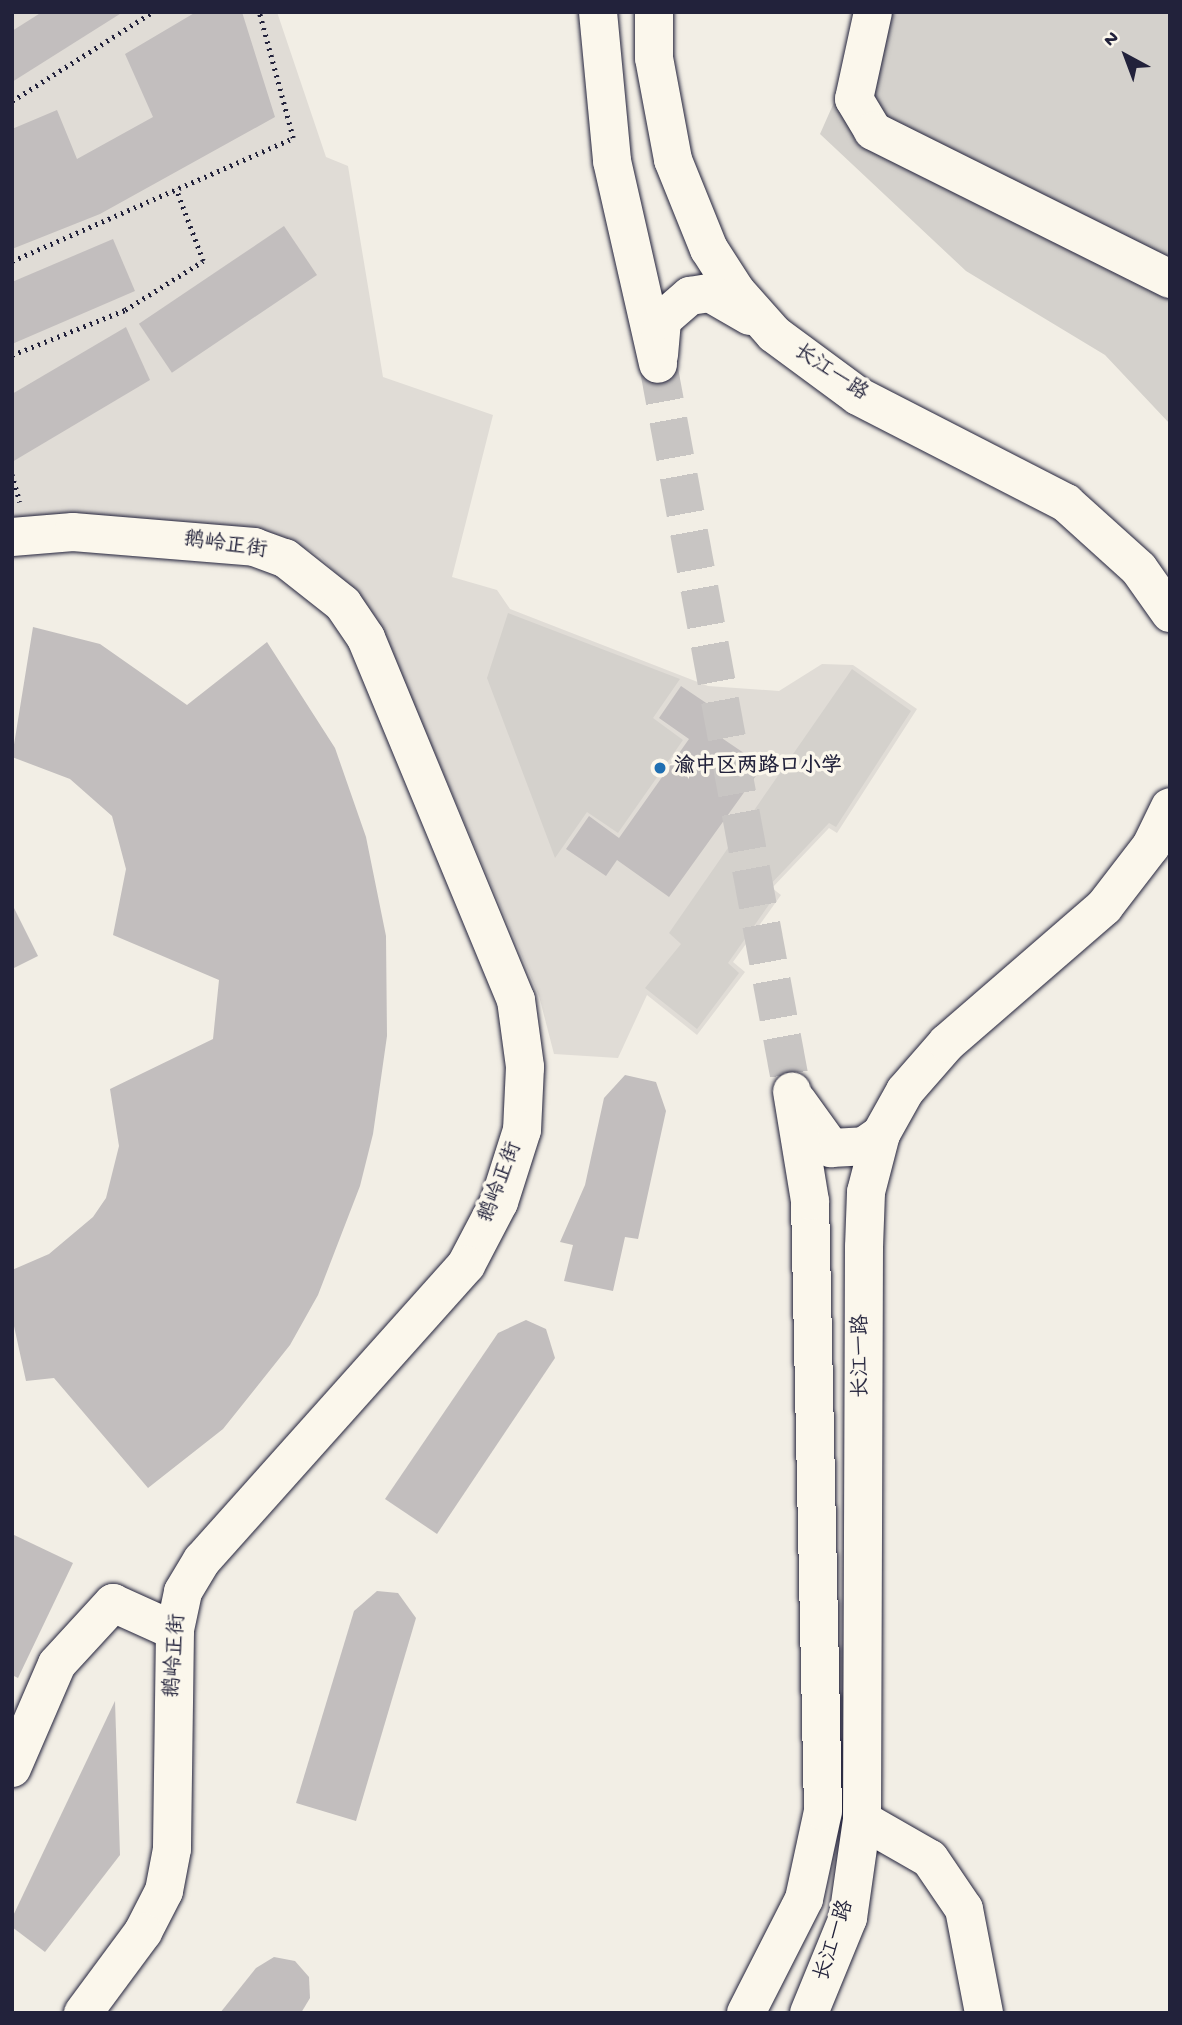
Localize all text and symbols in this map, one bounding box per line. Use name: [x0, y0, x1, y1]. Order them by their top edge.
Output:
north arrow: [1091, 21, 1161, 91]
text: N: [1100, 27, 1124, 53]
street label: 长江一路: [788, 340, 872, 408]
street label: 鹅岭正街: [182, 529, 268, 565]
place label: 渝中区两路口小学: [674, 755, 842, 781]
marker: 渝中区两路口小学: [652, 760, 668, 776]
street label: 鹅岭正街: [475, 1139, 529, 1227]
street label: 长江一路: [850, 1314, 876, 1398]
street label: 鹅岭正街: [162, 1613, 192, 1699]
street label: 长江一路: [811, 1897, 861, 1985]

